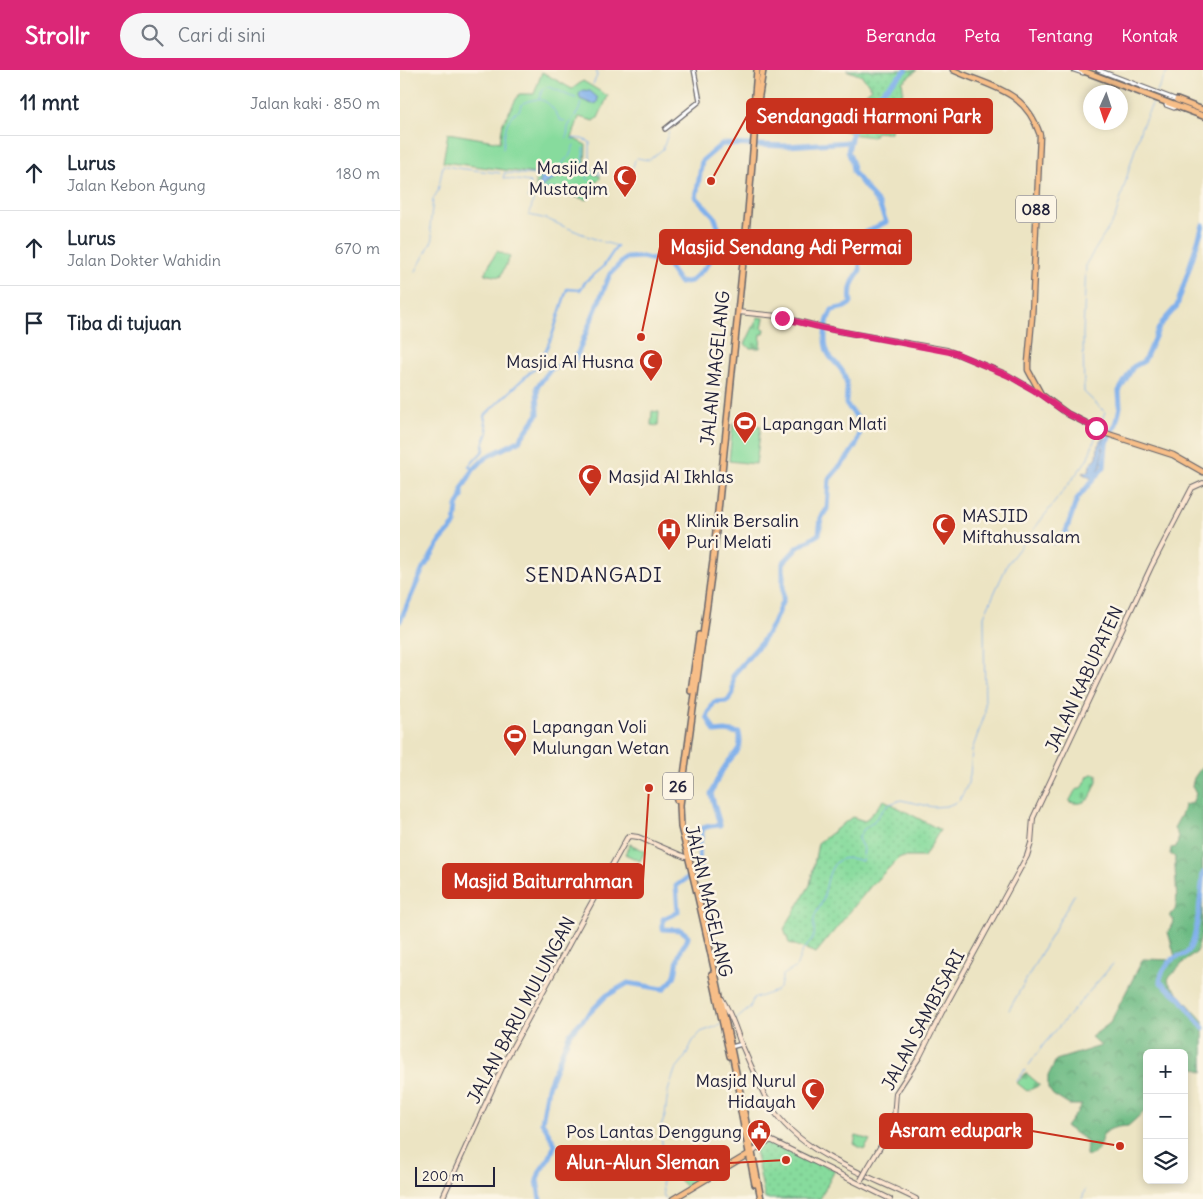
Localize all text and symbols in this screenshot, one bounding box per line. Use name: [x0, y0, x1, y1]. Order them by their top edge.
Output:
search box: [120, 13, 470, 58]
text: Strollr: [25, 20, 90, 50]
icon: search: [138, 21, 166, 49]
text: Cari di sini: [178, 23, 265, 47]
text: Beranda: [866, 24, 936, 47]
text: Peta: [964, 24, 1000, 47]
text: Tentang: [1028, 24, 1093, 47]
text: Kontak: [1121, 24, 1178, 47]
north arrow: [1083, 85, 1128, 130]
text: 11 mnt: [20, 89, 79, 116]
text: Jalan kaki · 850 m: [250, 93, 380, 113]
callout: Sendangadi Harmoni Park: [747, 99, 992, 133]
text: Sendangadi Harmoni Park: [757, 104, 982, 128]
text: Lurus: [67, 151, 116, 175]
place label: Masjid Al Mustaqim: [529, 156, 608, 200]
icon: ahead: [20, 159, 48, 187]
text: 180 m: [336, 163, 380, 183]
mosque icon: Masjid Al Mustaqim: [612, 164, 638, 198]
text: Jalan Kebon Agung: [67, 175, 206, 195]
road number: 088: [1016, 196, 1056, 222]
text: Lurus: [67, 226, 116, 250]
callout: Masjid Sendang Adi Permai: [660, 230, 911, 264]
icon: ahead: [20, 234, 48, 262]
text: Masjid Sendang Adi Permai: [670, 235, 902, 259]
text: 670 m: [335, 238, 380, 258]
text: Jalan Dokter Wahidin: [67, 250, 221, 270]
street label: JALAN MAGELANG: [695, 289, 735, 447]
route end: [771, 307, 794, 330]
icon: arrive: [20, 309, 48, 337]
text: Tiba di tujuan: [67, 311, 182, 335]
mosque icon: Masjid Al Husna: [638, 348, 664, 382]
place label: Masjid Al Husna: [506, 350, 634, 373]
sports icon: Lapangan Mlati: [732, 410, 758, 444]
place label: Lapangan Mlati: [762, 412, 887, 435]
route start: [1085, 417, 1108, 440]
mosque icon: Masjid Al Ikhlas: [577, 463, 603, 497]
place label: Masjid Al Ikhlas: [608, 465, 734, 488]
place label: MASJID Miftahussalam: [962, 504, 1081, 548]
place label: Klinik Bersalin Puri Melati: [686, 509, 799, 553]
mosque icon: MASJID Miftahussalam: [931, 512, 957, 546]
hospital icon: Klinik Bersalin Puri Melati: [656, 517, 682, 551]
district label: SENDANGADI: [525, 562, 663, 587]
street label: JALAN KABUPATEN: [1040, 602, 1128, 756]
place label: Lapangan Voli Mulungan Wetan: [532, 715, 669, 759]
sports icon: Lapangan Voli Mulungan Wetan: [502, 723, 528, 757]
road number: 26: [663, 772, 693, 799]
street label: JALAN MAGELANG: [680, 823, 738, 979]
callout: Masjid Baiturrahman: [443, 864, 643, 898]
text: Masjid Baiturrahman: [453, 869, 633, 893]
street label: JALAN BARU MULUNGAN: [462, 913, 580, 1107]
street label: JALAN SAMBISARI: [876, 946, 970, 1094]
map controls: [1143, 1049, 1188, 1184]
button: +: [1143, 1049, 1188, 1094]
place label: Masjid Nurul Hidayah: [695, 1069, 796, 1113]
mosque icon: Masjid Nurul Hidayah: [800, 1077, 826, 1111]
button: −: [1143, 1094, 1188, 1139]
callout: Asram edupark: [880, 1114, 1032, 1148]
public building icon: Pos Lantas Denggung: [746, 1118, 772, 1152]
text: Asram edupark: [890, 1118, 1022, 1142]
place label: Pos Lantas Denggung: [566, 1120, 742, 1143]
button: layers: [1143, 1139, 1188, 1184]
callout: Alun-Alun Sleman: [556, 1146, 729, 1180]
text: Alun-Alun Sleman: [566, 1150, 720, 1174]
scale bar: [415, 1164, 495, 1187]
text: 200 m: [422, 1167, 464, 1185]

